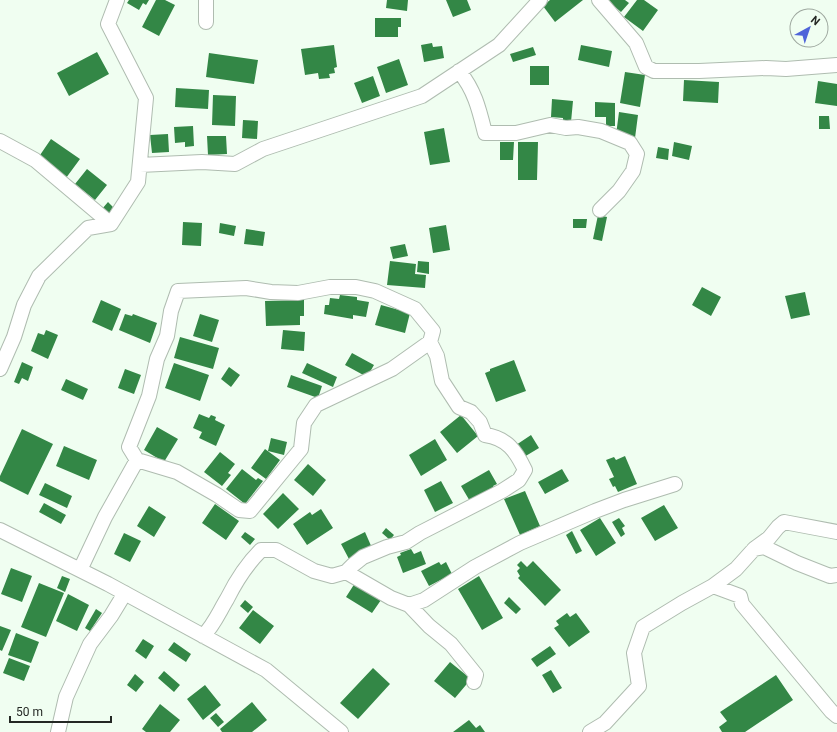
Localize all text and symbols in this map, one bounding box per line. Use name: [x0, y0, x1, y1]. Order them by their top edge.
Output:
north arrow: [789, 8, 829, 48]
text: N: [808, 13, 822, 28]
scale bar: [10, 698, 111, 724]
text: 50 m: [16, 705, 43, 719]

